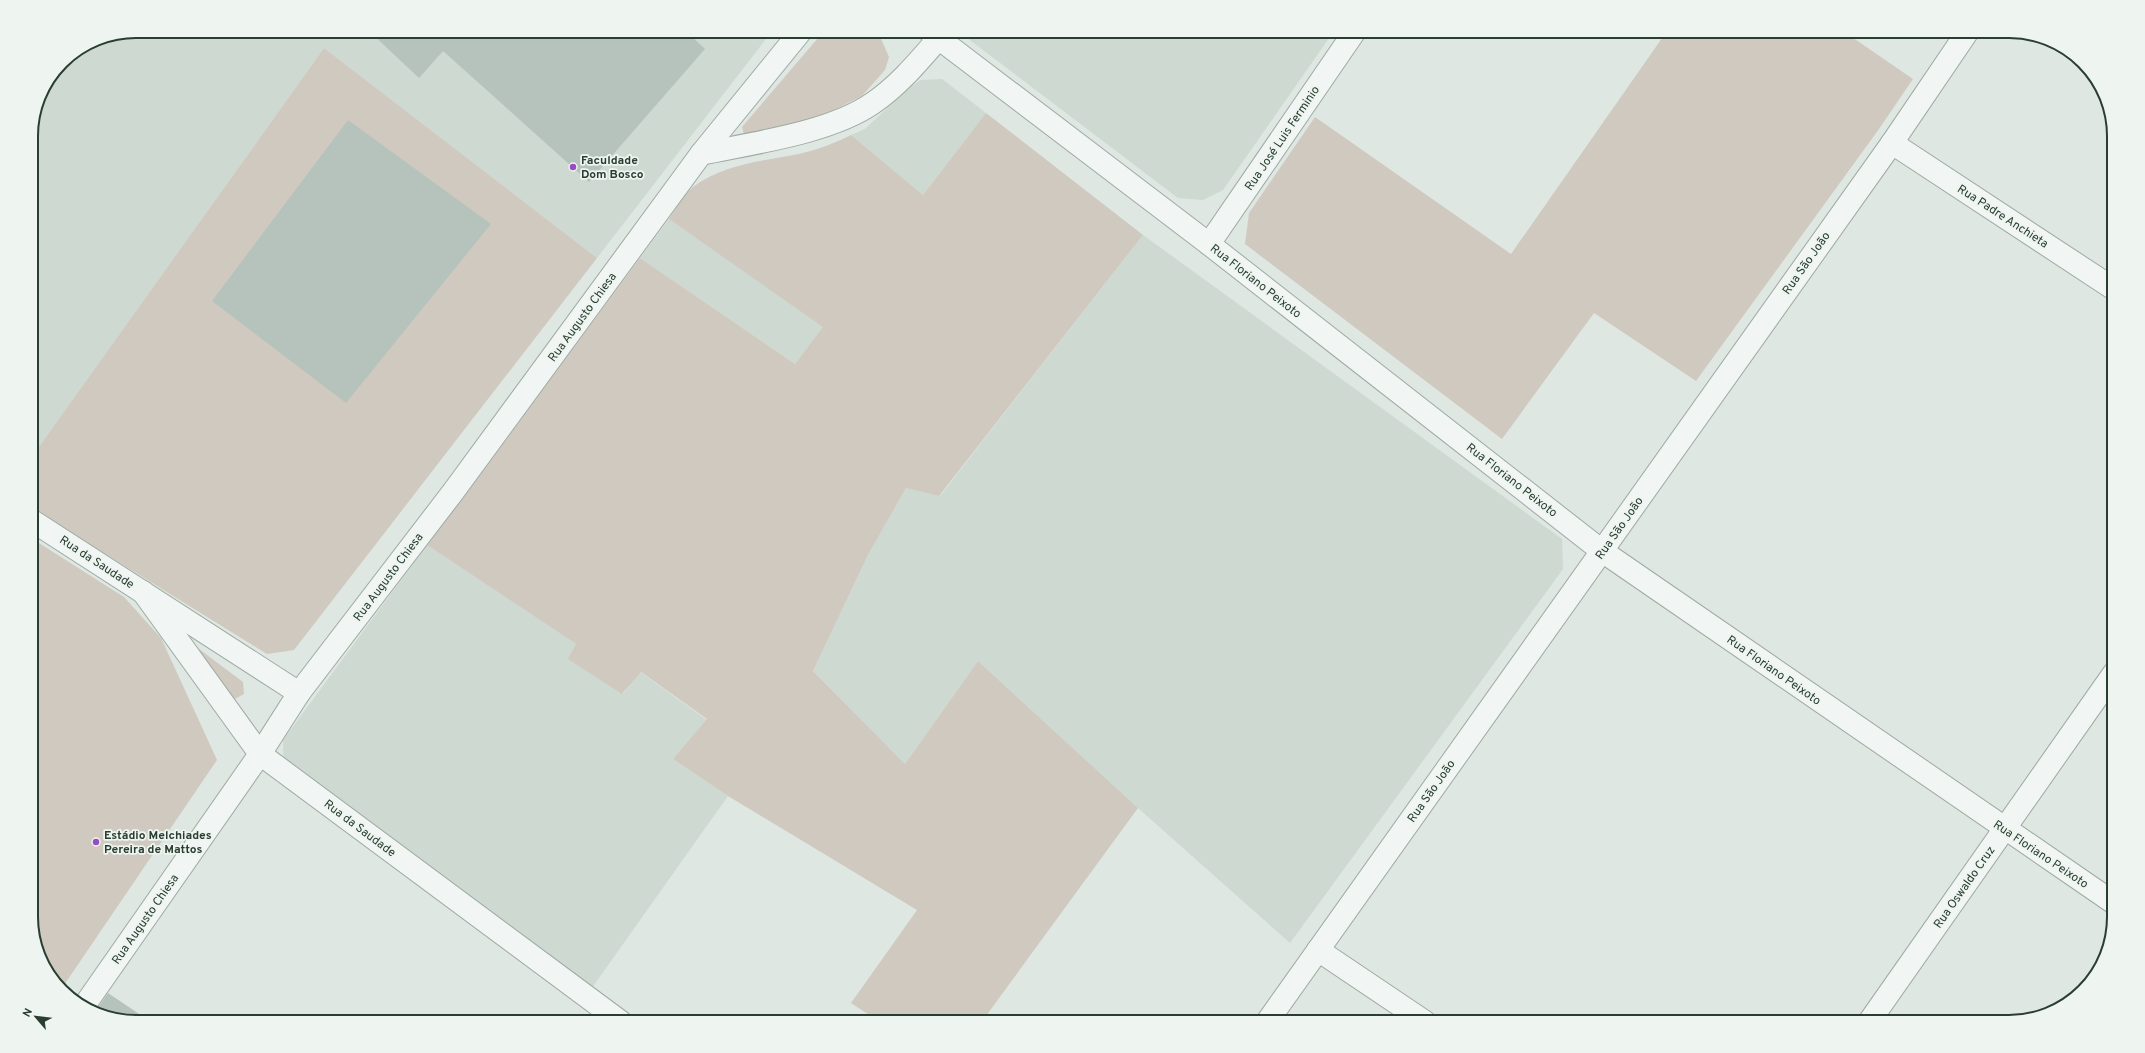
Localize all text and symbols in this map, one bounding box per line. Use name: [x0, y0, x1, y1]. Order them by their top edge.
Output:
street label: Rua José Luis Ferminio: [1242, 83, 1324, 194]
place label: Faculdade Dom Bosco: [581, 153, 644, 183]
marker: Faculdade Dom Bosco: [568, 162, 578, 172]
street label: Rua Padre Anchieta: [1954, 181, 2051, 252]
street label: Rua São João: [1779, 229, 1834, 298]
street label: Rua Floriano Peixoto: [1207, 241, 1304, 323]
street label: Rua Augusto Chiesa: [545, 270, 621, 365]
street label: Rua Floriano Peixoto: [1463, 440, 1560, 522]
street label: Rua São João: [1592, 494, 1647, 563]
street label: Rua Augusto Chiesa: [350, 530, 427, 625]
street label: Rua da Saudade: [56, 533, 137, 593]
street label: Rua Floriano Peixoto: [1723, 632, 1824, 710]
street label: Rua São João: [1404, 757, 1459, 826]
street label: Rua da Saudade: [320, 796, 399, 861]
street label: Rua Floriano Peixoto: [1990, 817, 2091, 893]
place label: Estádio Melchiades Pereira de Mattos: [104, 828, 212, 858]
marker: Estádio Melchiades Pereira de Mattos: [91, 837, 101, 847]
street label: Rua Oswaldo Cruz: [1930, 843, 1999, 932]
street label: Rua Augusto Chiesa: [109, 871, 183, 968]
north arrow: [16, 997, 56, 1037]
text: N: [20, 1006, 36, 1020]

